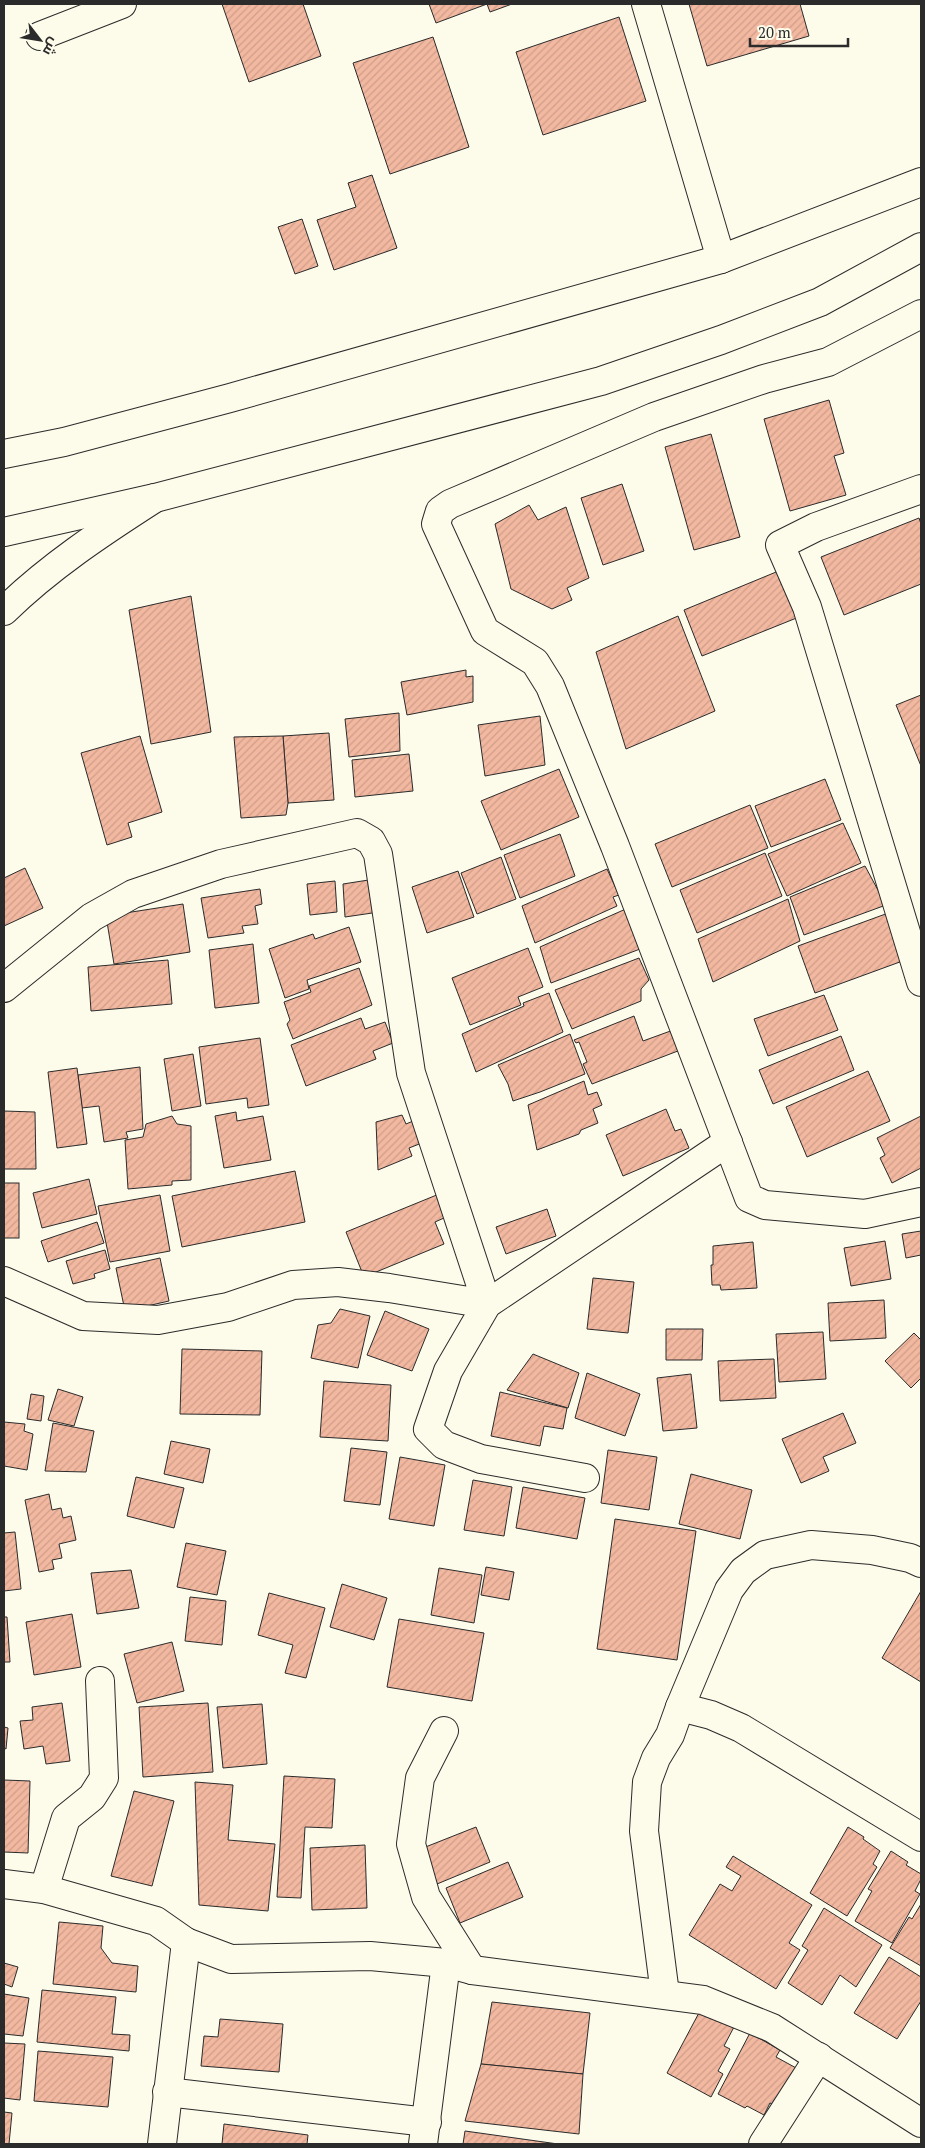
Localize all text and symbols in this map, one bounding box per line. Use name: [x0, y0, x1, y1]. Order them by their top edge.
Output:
north arrow: [15, 15, 65, 65]
scale bar: [750, 15, 848, 47]
text: 20 m: [758, 22, 791, 42]
text: ش: [39, 34, 64, 60]

